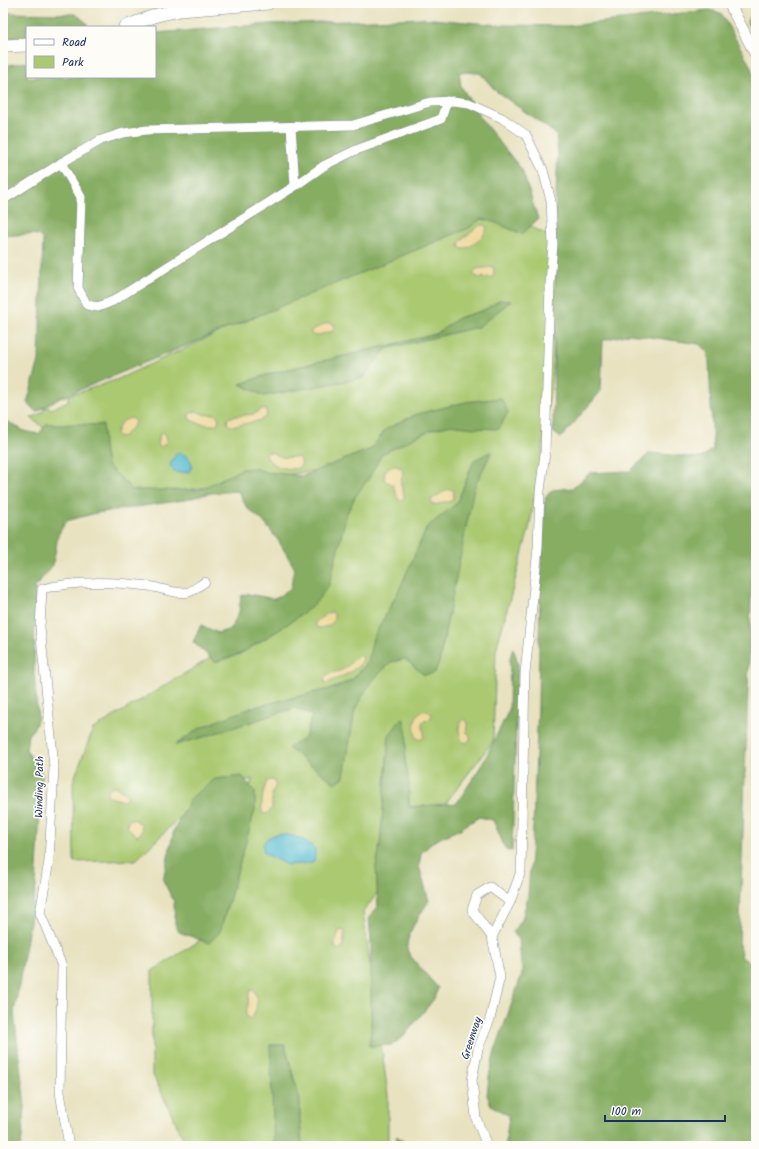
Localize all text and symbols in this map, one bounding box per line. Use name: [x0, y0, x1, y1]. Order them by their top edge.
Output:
legend: [26, 26, 156, 78]
text: Road: [62, 33, 87, 52]
text: Park: [62, 53, 84, 72]
street label: Winding Path: [30, 756, 50, 818]
street label: Greenway: [457, 1014, 488, 1062]
scale bar: [605, 1097, 725, 1123]
text: 100 m: [611, 1102, 642, 1121]

